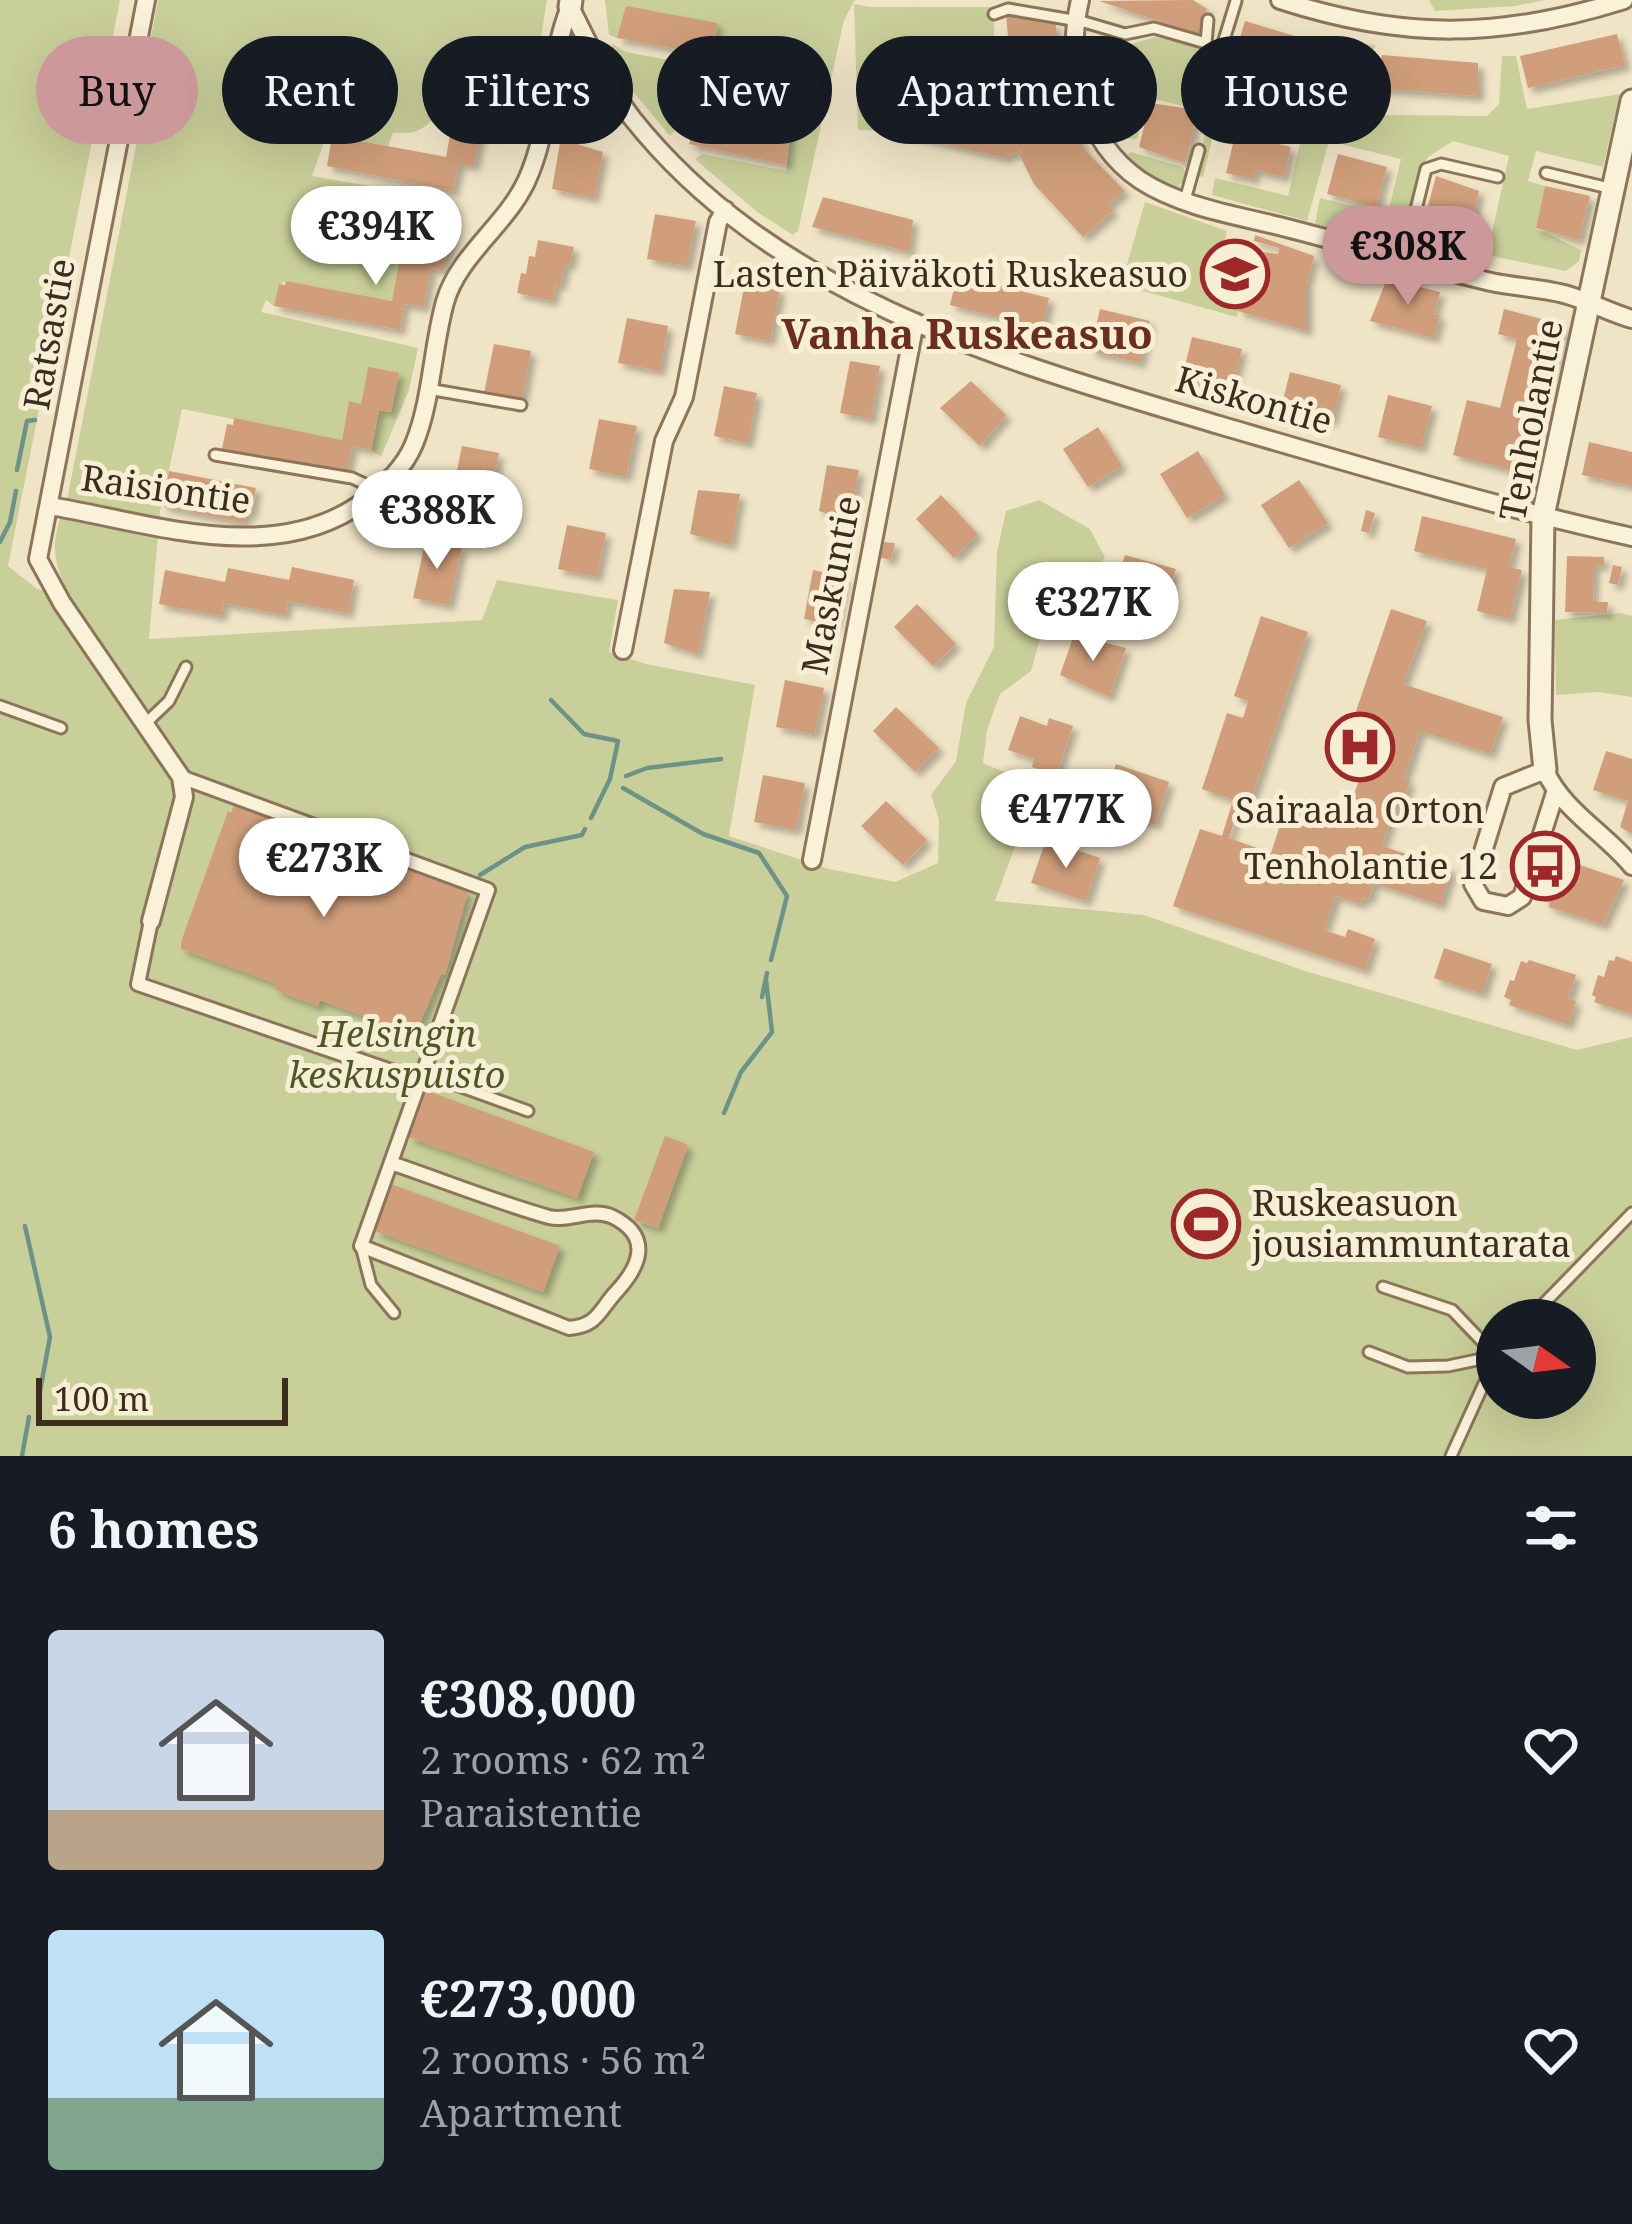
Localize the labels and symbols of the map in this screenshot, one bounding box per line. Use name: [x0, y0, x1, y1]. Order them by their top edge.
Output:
pin: €394K: [292, 186, 460, 288]
pin: €308K: [1324, 206, 1492, 308]
school or university icon: Lasten Päiväkoti Ruskeasuo: [1200, 239, 1270, 309]
place label: Lasten Päiväkoti Ruskeasuo: [713, 249, 1188, 298]
street label: Ratsastie: [11, 254, 86, 413]
district label: Vanha Ruskeasuo: [781, 304, 1153, 361]
street label: Tenholantie: [1487, 315, 1574, 525]
street label: Kiskontie: [1170, 354, 1338, 445]
street label: Raisiontie: [78, 452, 254, 525]
pin: €388K: [353, 470, 521, 572]
street label: Maskuntie: [789, 491, 872, 678]
pin: €327K: [1009, 562, 1177, 664]
hospital icon: Sairaala Orton: [1325, 712, 1395, 782]
pin: €477K: [982, 769, 1150, 871]
place label: Sairaala Orton: [1235, 785, 1485, 834]
pin: €273K: [240, 818, 408, 920]
bus stop icon: Tenholantie 12: [1510, 831, 1580, 901]
place label: Tenholantie 12: [1244, 841, 1498, 890]
park label: Helsingin keskuspuisto: [289, 1009, 505, 1099]
place label: Ruskeasuon jousiammuntarata: [1251, 1178, 1571, 1268]
sports icon: Ruskeasuon jousiammuntarata: [1171, 1189, 1241, 1259]
north arrow: [1476, 1299, 1596, 1419]
scale bar: [36, 1372, 288, 1425]

